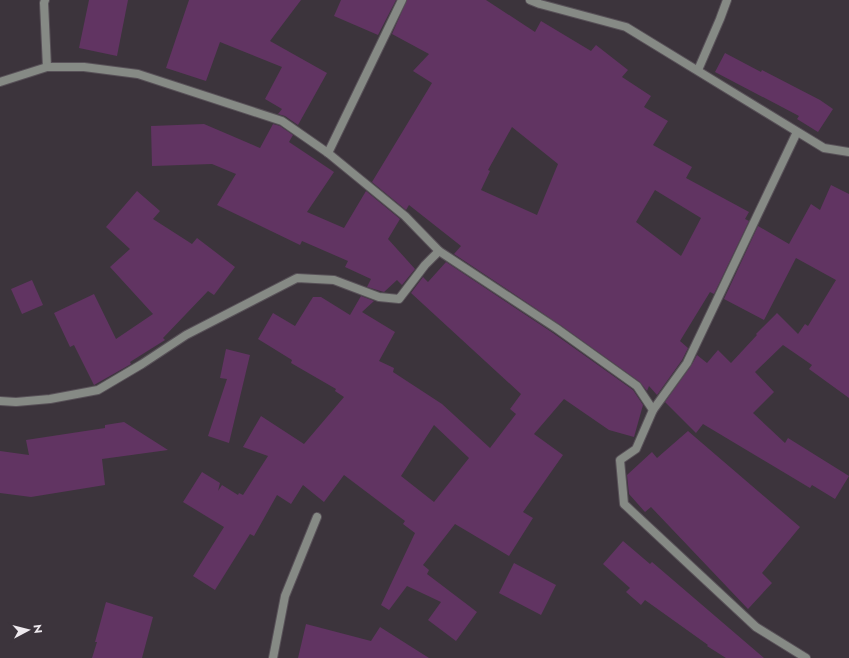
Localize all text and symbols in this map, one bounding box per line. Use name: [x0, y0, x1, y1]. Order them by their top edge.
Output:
north arrow: [8, 610, 48, 650]
text: N: [29, 623, 46, 634]

